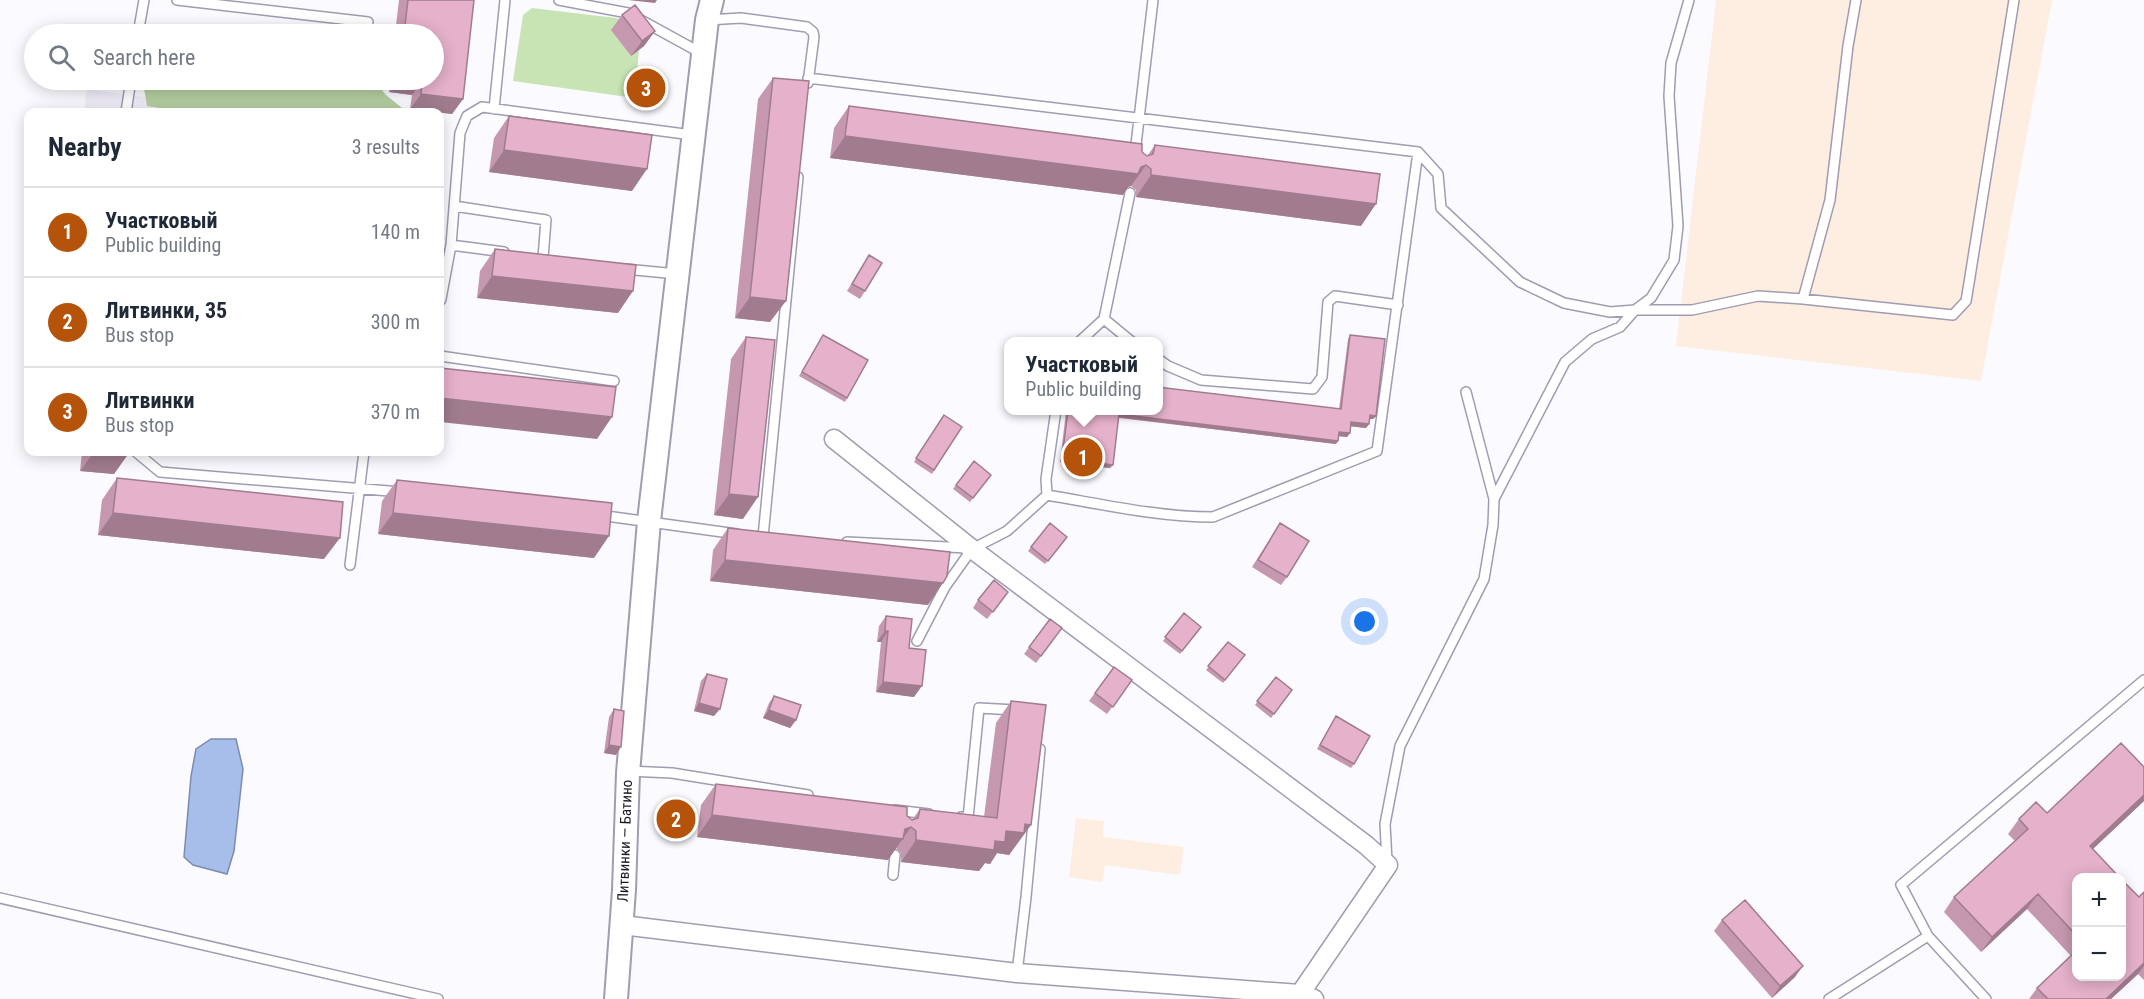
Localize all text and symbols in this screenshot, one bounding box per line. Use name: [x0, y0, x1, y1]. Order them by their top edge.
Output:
search box: [24, 24, 444, 90]
icon: search: [45, 41, 78, 74]
text: Search here: [93, 45, 195, 70]
pin: 3: [626, 66, 666, 110]
text: Nearby: [48, 132, 122, 162]
text: 3 results: [352, 135, 420, 159]
text: Участковый: [105, 208, 218, 233]
text: 1: [62, 220, 73, 244]
text: 140 m: [371, 220, 420, 244]
text: Public building: [105, 233, 221, 257]
text: Литвинки, 35: [105, 298, 227, 323]
text: 2: [62, 310, 73, 334]
text: 300 m: [371, 310, 420, 334]
text: Bus stop: [105, 323, 174, 347]
popup: [1004, 337, 1163, 415]
text: Участковый: [1025, 352, 1138, 377]
text: Public building: [1025, 377, 1142, 401]
text: Литвинки: [105, 388, 195, 413]
text: 3: [62, 400, 73, 424]
text: 370 m: [371, 400, 420, 424]
text: Bus stop: [105, 413, 174, 437]
pin: 1: [1064, 434, 1102, 480]
your location: [1350, 607, 1379, 636]
street label: Литвинки — Батино: [614, 779, 636, 903]
pin: 2: [656, 796, 696, 842]
map controls: [2072, 873, 2126, 981]
button: +: [2072, 873, 2126, 927]
button: −: [2072, 927, 2126, 981]

